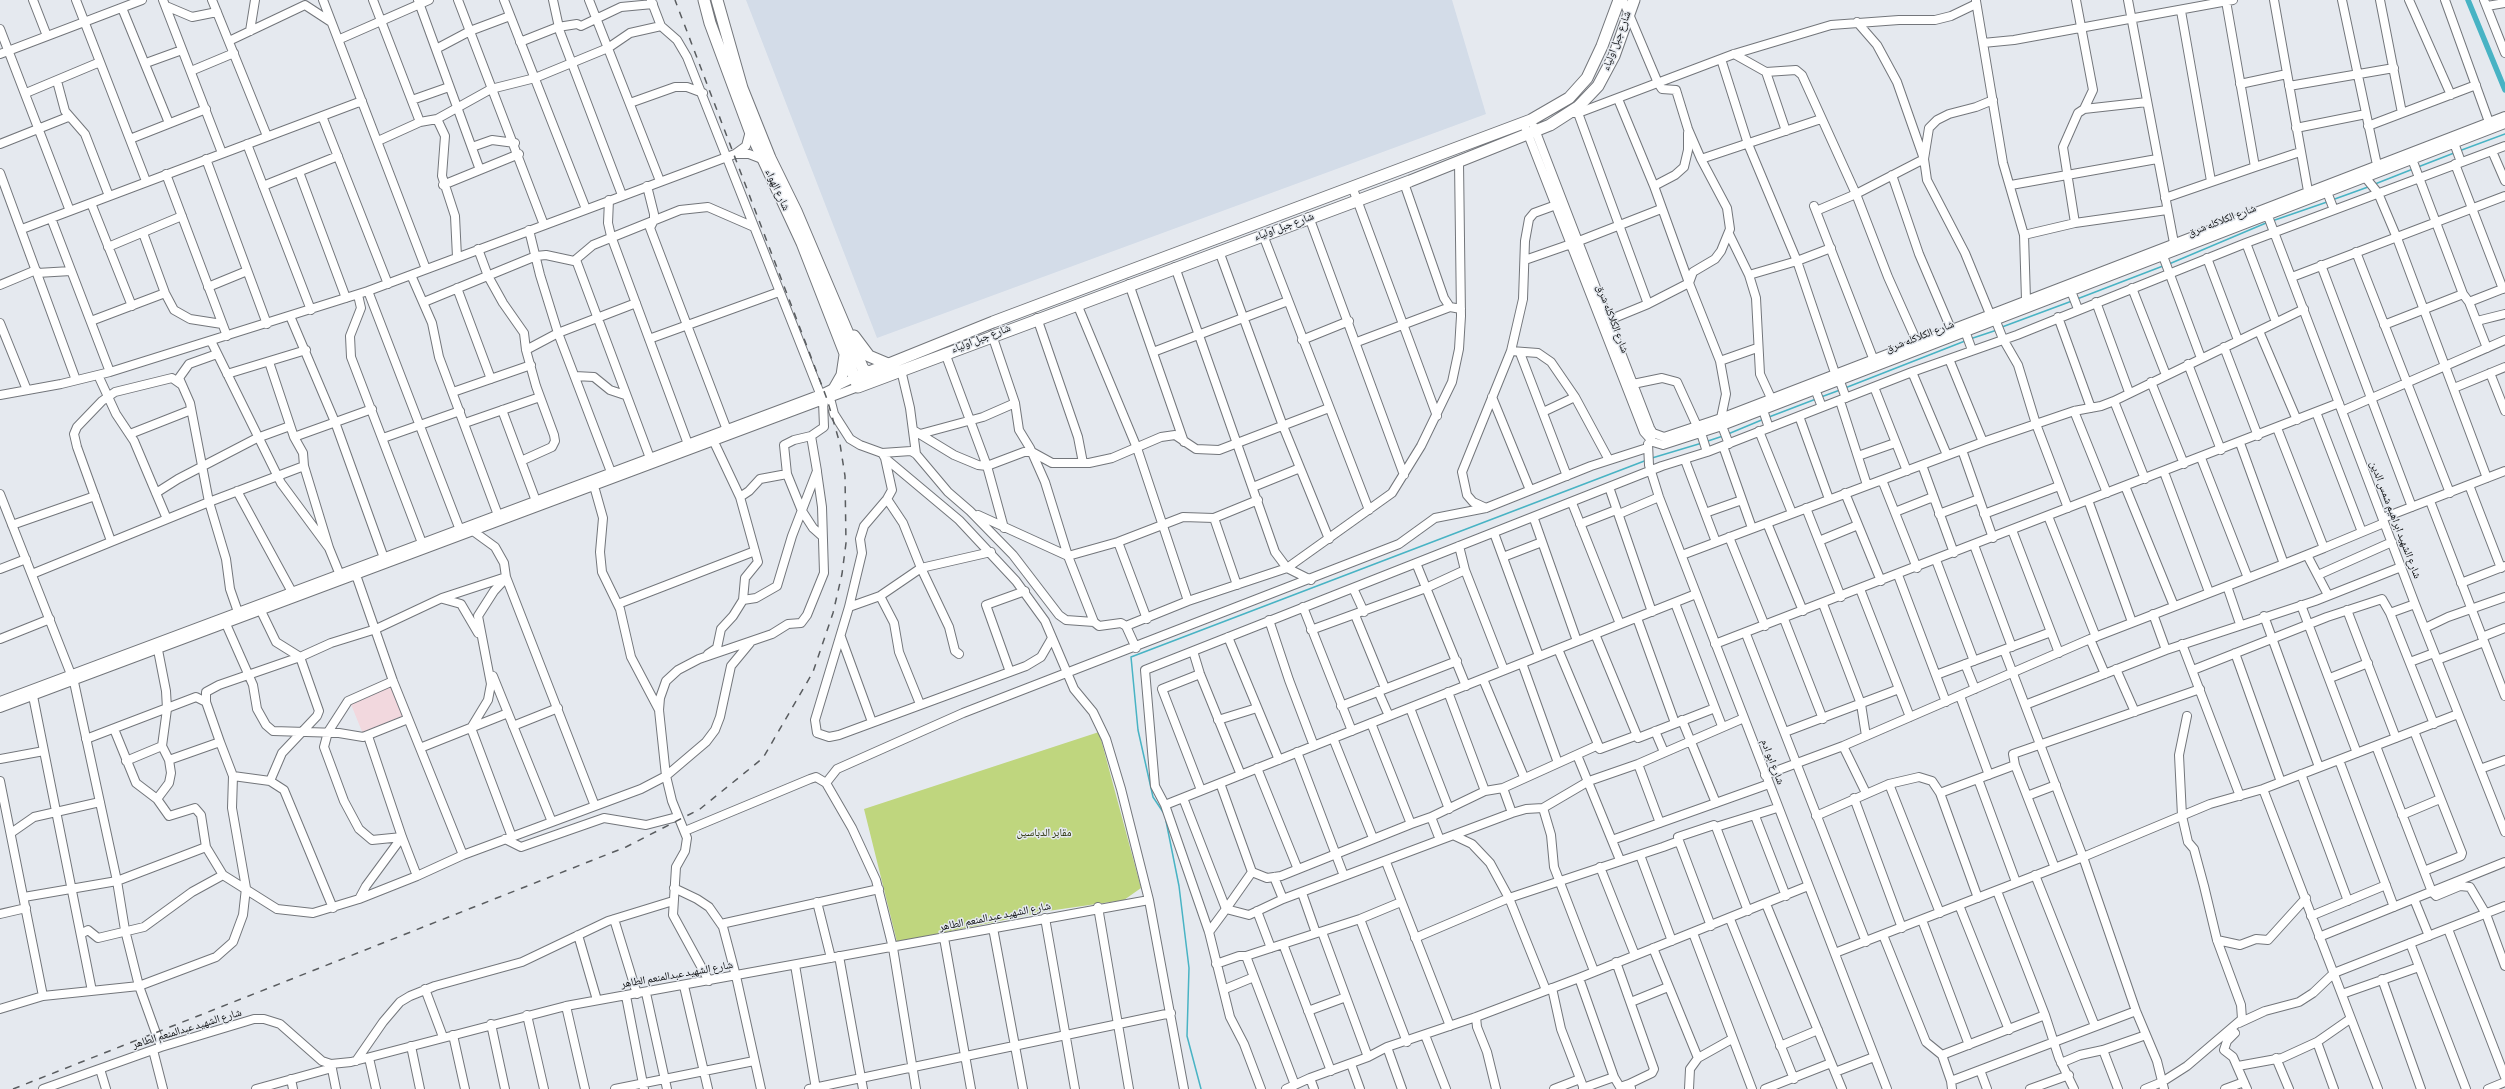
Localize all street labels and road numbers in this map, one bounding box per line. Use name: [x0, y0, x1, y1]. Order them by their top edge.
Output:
street label: شارع جبل اولياء: [1600, 9, 1634, 73]
street label: شارع الهواء: [762, 167, 792, 213]
street label: شارع الكلاكله شرق: [2186, 202, 2258, 240]
street label: شارع جبل اولياء: [1252, 210, 1316, 244]
street label: شارع الكلاكله شرق: [1593, 283, 1631, 355]
street label: شارع الكلاكله شرق: [1884, 318, 1956, 356]
street label: شارع جبل اولياء: [949, 322, 1013, 356]
street label: شارع الشهيد ابراهيم شمس الدين: [2366, 459, 2424, 581]
street label: شارع ابو ادم: [1757, 737, 1787, 787]
street label: شارع الشهيد عبدالمنعم الطاهر: [938, 900, 1052, 934]
street label: شارع الشهيد عبدالمنعم الطاهر: [620, 959, 734, 991]
street label: شارع الشهيد عبدالمنعم الطاهر: [131, 1006, 243, 1052]

